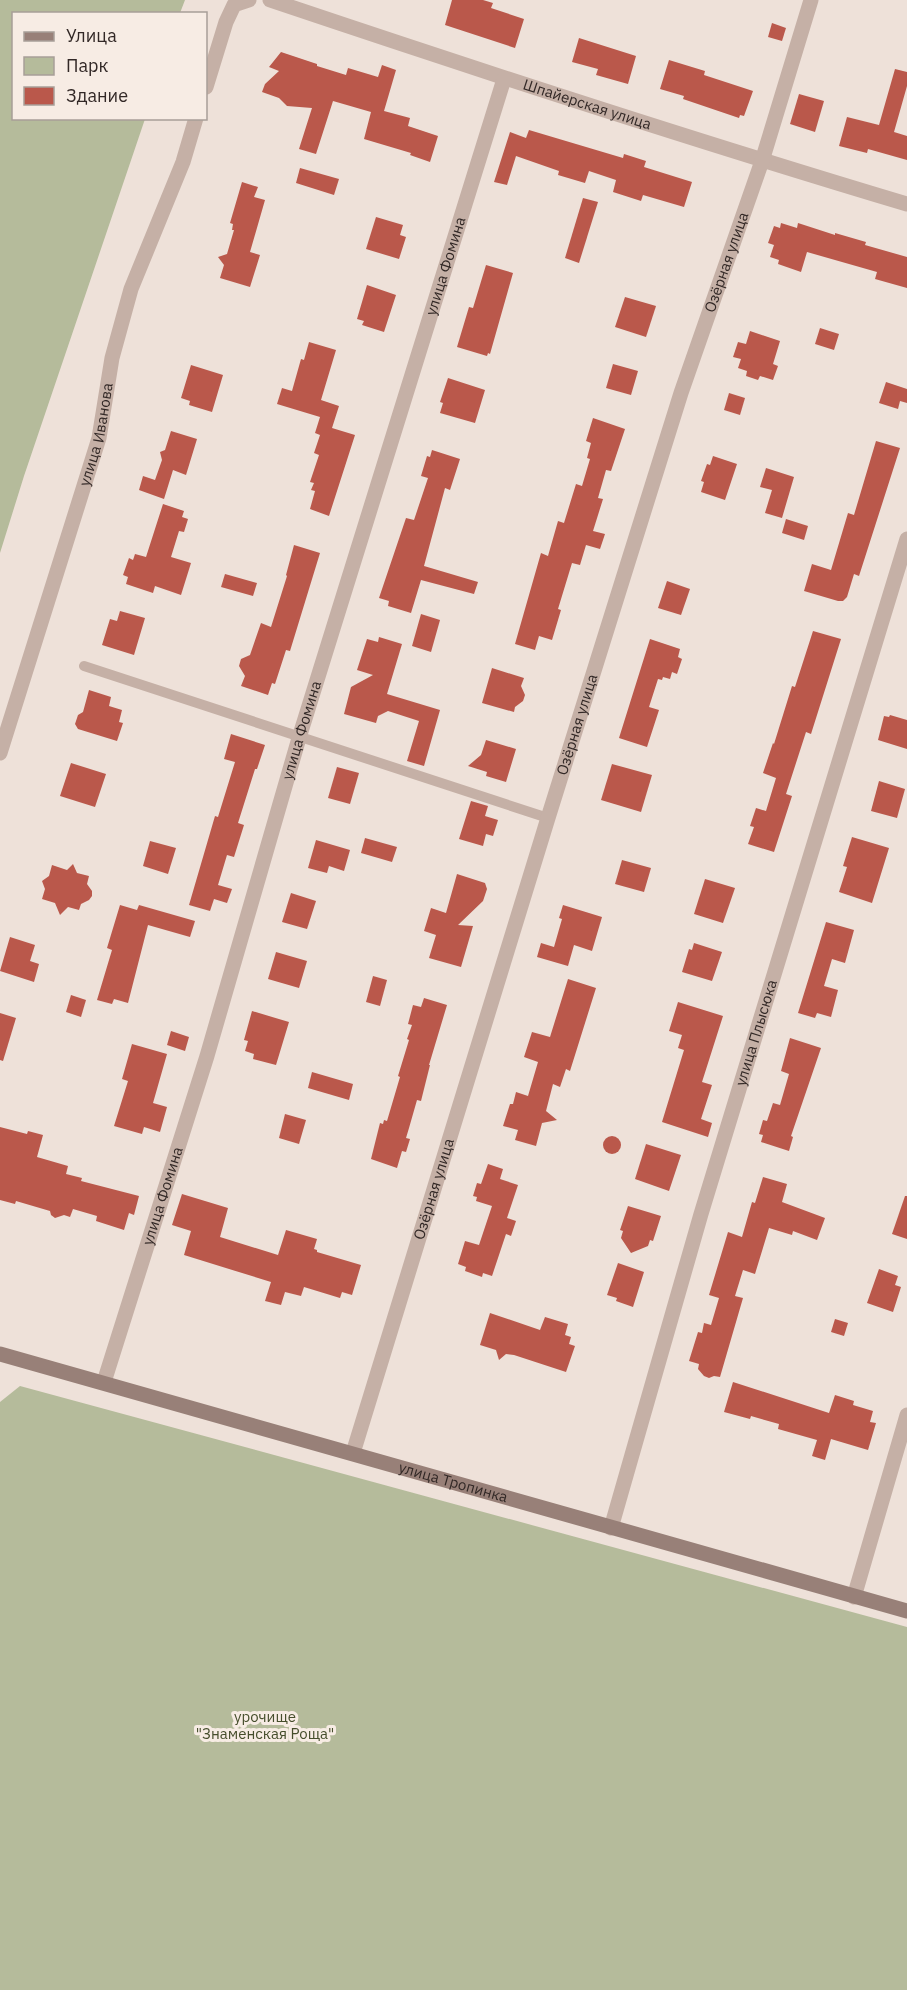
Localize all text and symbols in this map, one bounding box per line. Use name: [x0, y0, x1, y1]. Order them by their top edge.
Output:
legend: [12, 12, 207, 120]
text: Улица: [66, 24, 117, 47]
text: Парк: [66, 54, 109, 77]
street label: Шпайерская улица: [521, 75, 654, 133]
text: Здание: [66, 84, 128, 107]
street label: Озёрная улица: [700, 209, 752, 315]
street label: улица Фомина: [421, 214, 470, 318]
street label: улица Иванова: [74, 382, 117, 488]
street label: Озёрная улица: [552, 672, 601, 778]
street label: улица Фомина: [277, 678, 325, 782]
street label: улица Плысюка: [731, 977, 781, 1088]
street label: Озёрная улица: [409, 1136, 458, 1242]
street label: улица Фомина: [138, 1144, 187, 1248]
street label: улица Тропинка: [397, 1457, 510, 1506]
park label: урочище "Знаменская Роща": [196, 1707, 334, 1743]

